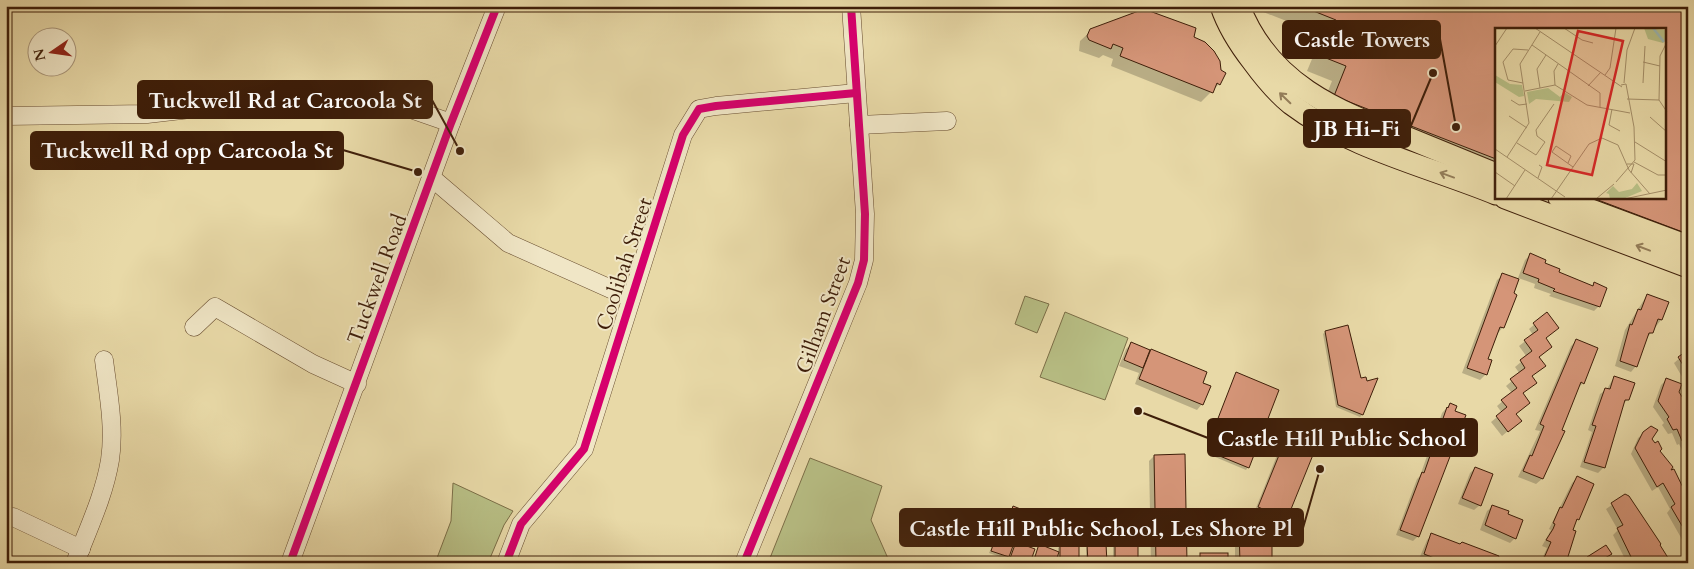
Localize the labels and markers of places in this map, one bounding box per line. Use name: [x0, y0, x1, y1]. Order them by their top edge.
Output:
callout: Castle Towers: [1283, 21, 1440, 58]
callout: Tuckwell Rd at Carcoola St: [138, 81, 432, 118]
callout: JB Hi-Fi: [1304, 110, 1410, 147]
callout: Tuckwell Rd opp Carcoola St: [31, 132, 343, 169]
callout: Castle Hill Public School: [1208, 419, 1477, 456]
callout: Castle Hill Public School, Les Shore Pl: [900, 509, 1303, 546]

